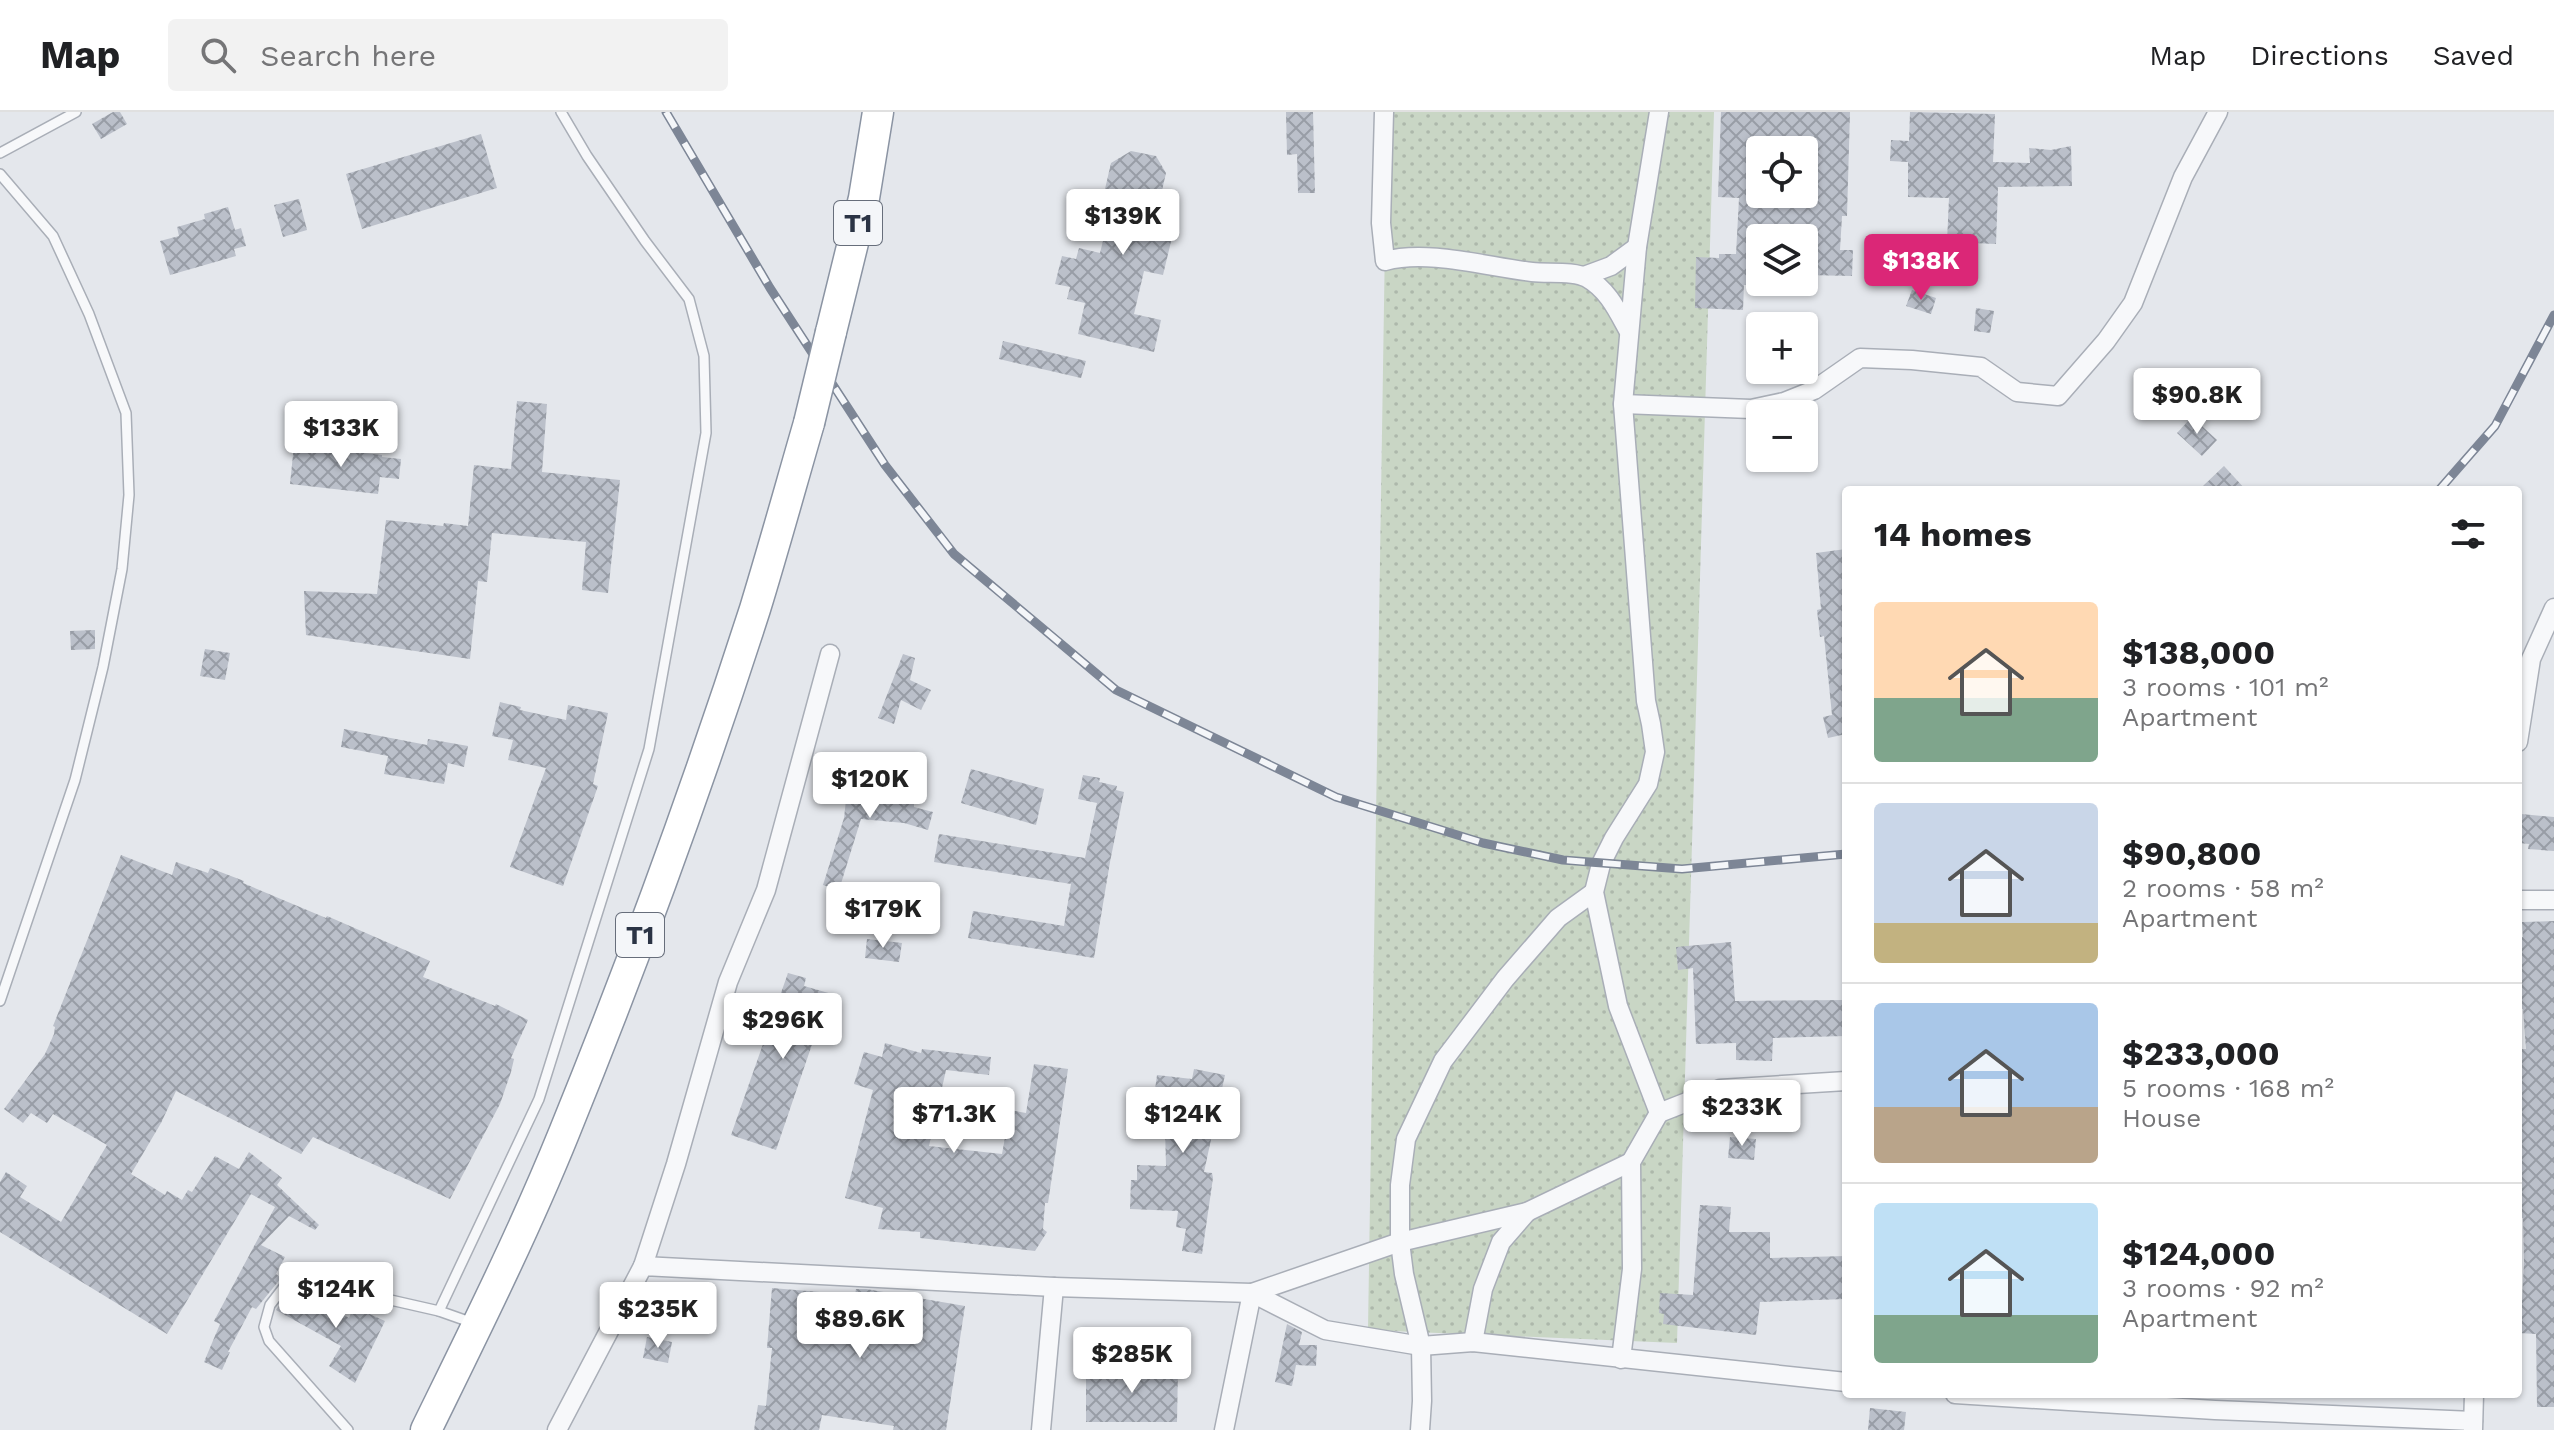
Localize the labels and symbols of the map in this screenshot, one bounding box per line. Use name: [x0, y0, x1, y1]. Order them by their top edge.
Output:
pin: $139K: [1067, 189, 1179, 257]
road number: T1: [834, 201, 882, 245]
pin: $138K: [1865, 234, 1977, 302]
pin: $90.8K: [2132, 368, 2262, 436]
pin: $133K: [285, 401, 397, 469]
pin: $120K: [814, 752, 926, 820]
pin: $179K: [827, 882, 939, 950]
road number: T1: [616, 913, 664, 957]
pin: $296K: [727, 993, 839, 1061]
pin: $233K: [1686, 1080, 1798, 1148]
pin: $71.3K: [889, 1087, 1019, 1155]
pin: $124K: [1127, 1087, 1239, 1155]
pin: $124K: [280, 1262, 392, 1330]
pin: $235K: [602, 1282, 714, 1350]
pin: $89.6K: [795, 1292, 925, 1360]
pin: $285K: [1076, 1327, 1188, 1395]

